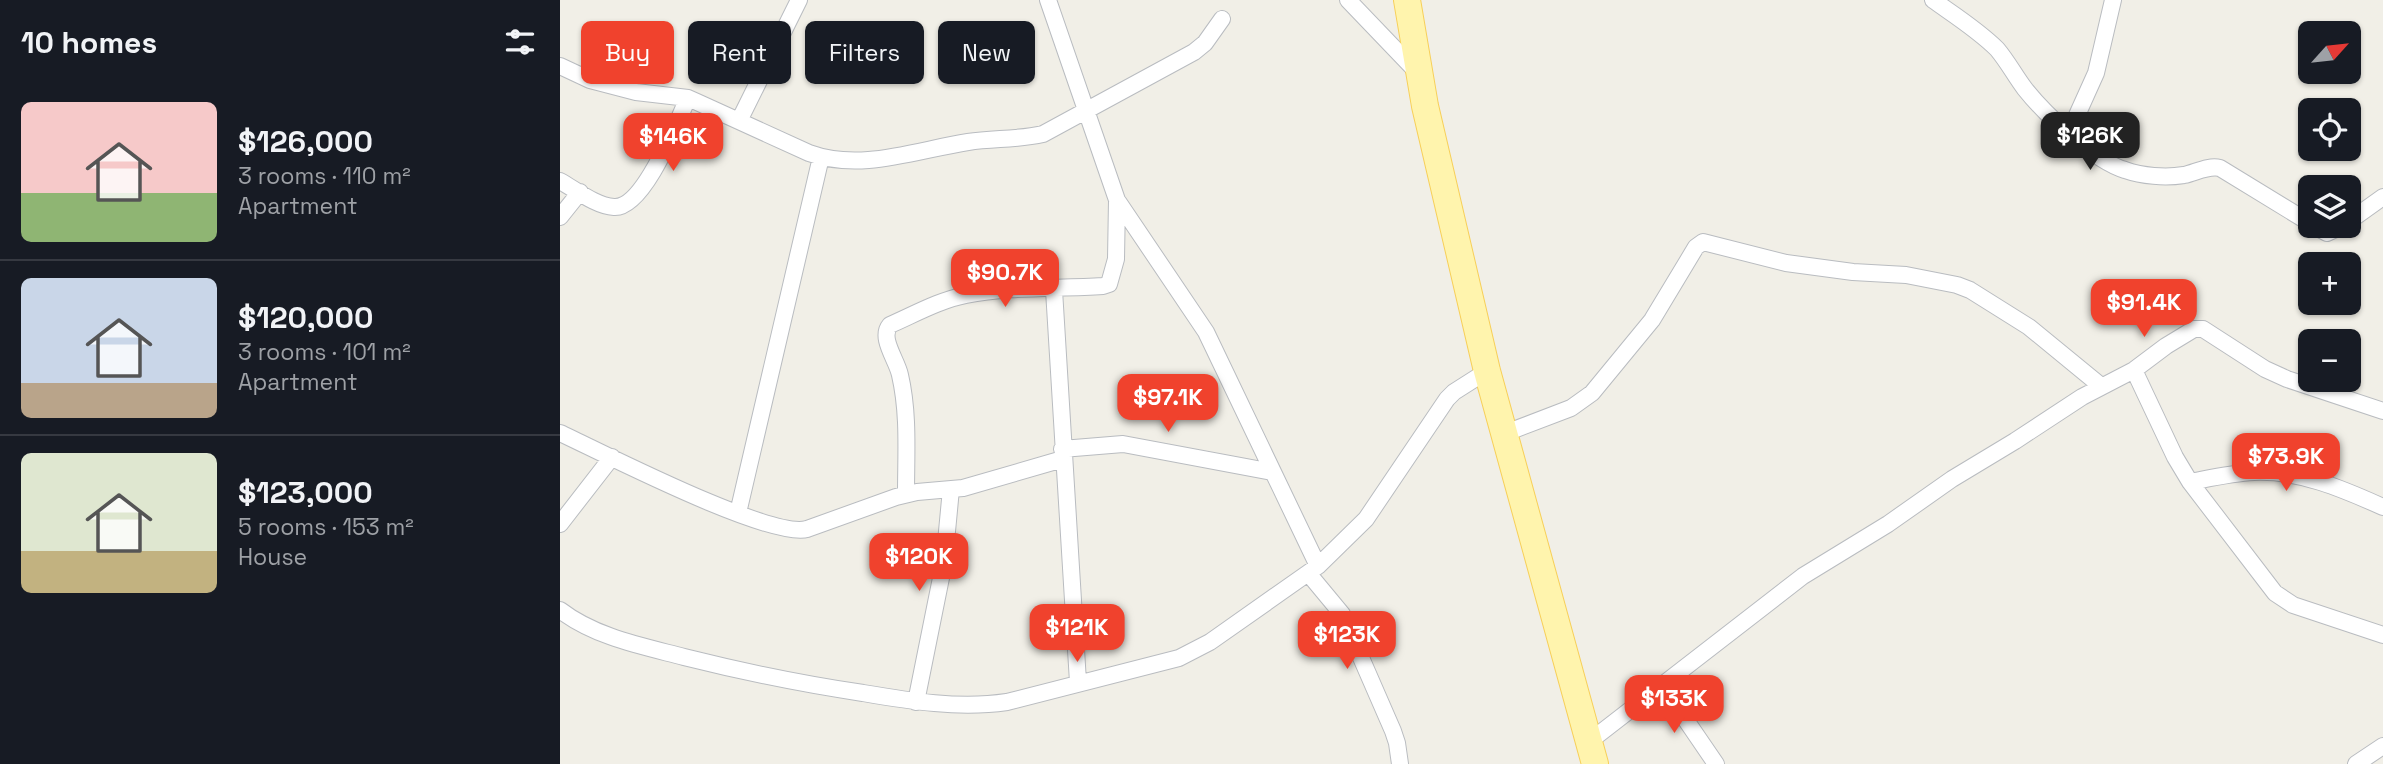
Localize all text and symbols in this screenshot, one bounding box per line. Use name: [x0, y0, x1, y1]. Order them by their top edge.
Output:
chip: Buy: [581, 21, 674, 84]
chip: Rent: [688, 21, 791, 84]
chip: Filters: [805, 21, 924, 84]
chip: New: [938, 21, 1035, 84]
north arrow: [2298, 21, 2361, 84]
map controls: [2298, 21, 2361, 392]
text: 10 homes: [21, 23, 157, 62]
icon: filters: [501, 23, 539, 61]
button: locate: [2298, 98, 2361, 161]
pin: $126K: [2041, 113, 2139, 172]
pin: $146K: [624, 114, 722, 173]
text: $126K: [2057, 120, 2123, 150]
text: $146K: [639, 121, 707, 151]
text: $126,000: [238, 122, 373, 161]
icon: home: [77, 130, 161, 214]
text: 3 rooms · 110 m²: [238, 161, 411, 191]
button: layers: [2298, 175, 2361, 238]
text: Apartment: [238, 191, 358, 221]
pin: $90.7K: [948, 250, 1062, 309]
button: +: [2298, 252, 2361, 315]
text: $90.7K: [967, 257, 1043, 287]
pin: $91.4K: [2087, 280, 2201, 339]
text: $91.4K: [2107, 287, 2181, 317]
text: $120,000: [238, 298, 373, 337]
icon: home: [77, 306, 161, 390]
button: −: [2298, 329, 2361, 392]
text: 3 rooms · 101 m²: [238, 337, 411, 367]
text: Apartment: [238, 367, 358, 397]
pin: $97.1K: [1111, 374, 1225, 434]
text: $97.1K: [1133, 382, 1203, 412]
pin: $73.9K: [2229, 434, 2343, 493]
text: $73.9K: [2248, 441, 2324, 471]
text: $123,000: [238, 473, 373, 512]
icon: home: [77, 481, 161, 565]
text: 5 rooms · 153 m²: [238, 512, 414, 542]
pin: $120K: [870, 534, 968, 593]
text: $120K: [885, 541, 953, 571]
text: House: [238, 542, 307, 572]
pin: $121K: [1028, 604, 1126, 664]
text: $121K: [1046, 612, 1108, 642]
pin: $123K: [1298, 612, 1396, 671]
text: $123K: [1314, 619, 1380, 649]
pin: $133K: [1625, 676, 1723, 735]
text: $133K: [1641, 683, 1707, 713]

